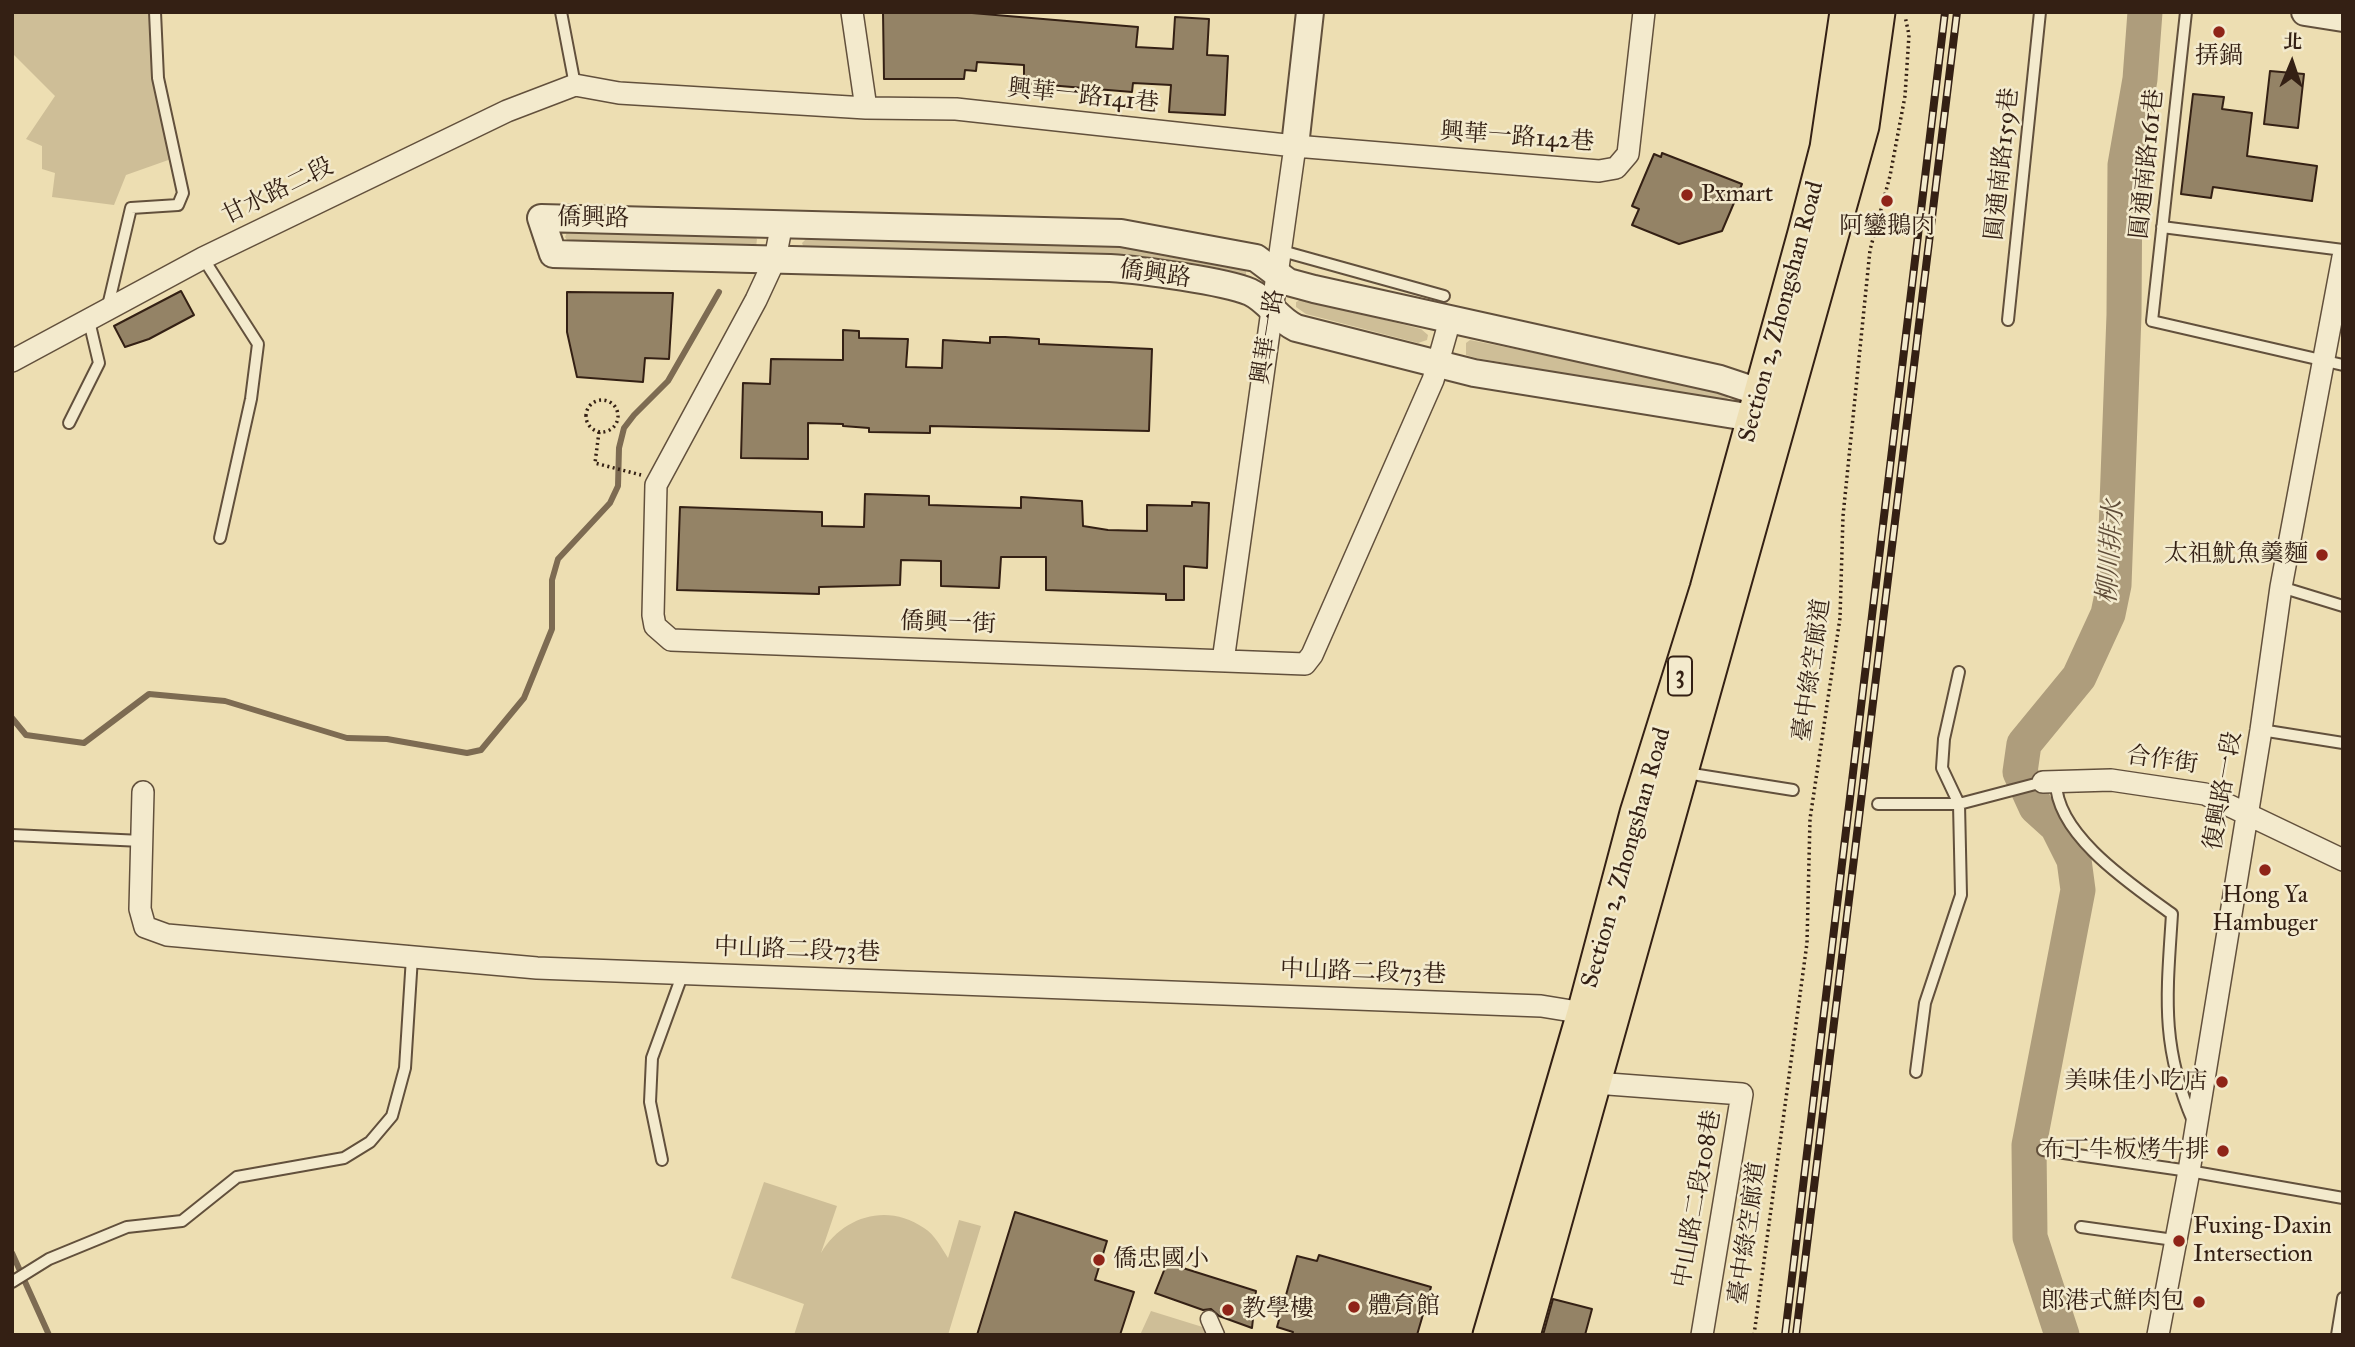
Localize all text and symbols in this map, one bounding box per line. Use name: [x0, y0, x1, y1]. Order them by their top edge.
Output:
marker: 挵鍋: [2211, 24, 2227, 40]
north arrow: [2257, 28, 2327, 98]
text: 北: [2283, 30, 2303, 53]
place label: 挵鍋: [2195, 43, 2243, 71]
street label: 興華一路141巷: [1006, 75, 1160, 119]
street label: 圓通南路159巷: [1981, 86, 2025, 242]
street label: 圓通南路161巷: [2126, 87, 2170, 241]
street label: 興華一路142巷: [1439, 118, 1595, 158]
street label: 甘水路二段: [218, 153, 338, 231]
street label: Section 2, Zhongshan Road: [1733, 178, 1831, 446]
place label: Pxmart: [1701, 181, 1773, 209]
marker: Pxmart: [1679, 187, 1695, 203]
marker: 阿鑾鵝肉: [1879, 193, 1895, 209]
street label: 僑興路: [557, 204, 629, 234]
place label: 阿鑾鵝肉: [1839, 213, 1935, 241]
street label: 僑興路: [1117, 256, 1193, 294]
street label: 興華一路: [1247, 287, 1291, 387]
water label: 柳川排水: [2093, 499, 2131, 605]
place label: 太祖魷魚羹麵: [2164, 541, 2308, 569]
marker: 太祖魷魚羹麵: [2314, 547, 2330, 563]
street label: 臺中綠空廊道: [1789, 597, 1837, 743]
street label: 僑興一街: [900, 608, 996, 640]
road number: 3: [1668, 656, 1692, 696]
street label: Section 2, Zhongshan Road: [1576, 725, 1678, 991]
street label: 復興路一段: [2199, 729, 2249, 853]
street label: 合作街: [2124, 742, 2200, 780]
marker: Hong Ya Hambuger: [2257, 862, 2273, 878]
place label: Hong Ya Hambuger: [2212, 882, 2318, 938]
street label: 中山路二段73巷: [713, 934, 881, 968]
street label: 中山路二段73巷: [1279, 956, 1447, 990]
place label: 美味佳小吃店: [2064, 1068, 2208, 1096]
marker: 美味佳小吃店: [2214, 1074, 2230, 1090]
street label: 中山路二段108巷: [1668, 1108, 1728, 1290]
place label: 布丁牛板烤牛排: [2041, 1137, 2209, 1165]
marker: 布丁牛板烤牛排: [2215, 1143, 2231, 1159]
street label: 臺中綠空廊道: [1725, 1160, 1773, 1306]
place label: Fuxing-Daxin Intersection: [2193, 1213, 2332, 1269]
marker: Fuxing-Daxin Intersection: [2171, 1233, 2187, 1249]
place label: 僑忠國小: [1113, 1246, 1209, 1274]
marker: 僑忠國小: [1091, 1252, 1107, 1268]
place label: 郎港式鮮肉包: [2041, 1288, 2185, 1316]
place label: 體育館: [1368, 1293, 1440, 1321]
marker: 郎港式鮮肉包: [2191, 1294, 2207, 1310]
place label: 教學樓: [1242, 1296, 1314, 1324]
marker: 體育館: [1346, 1299, 1362, 1315]
marker: 教學樓: [1220, 1302, 1236, 1318]

